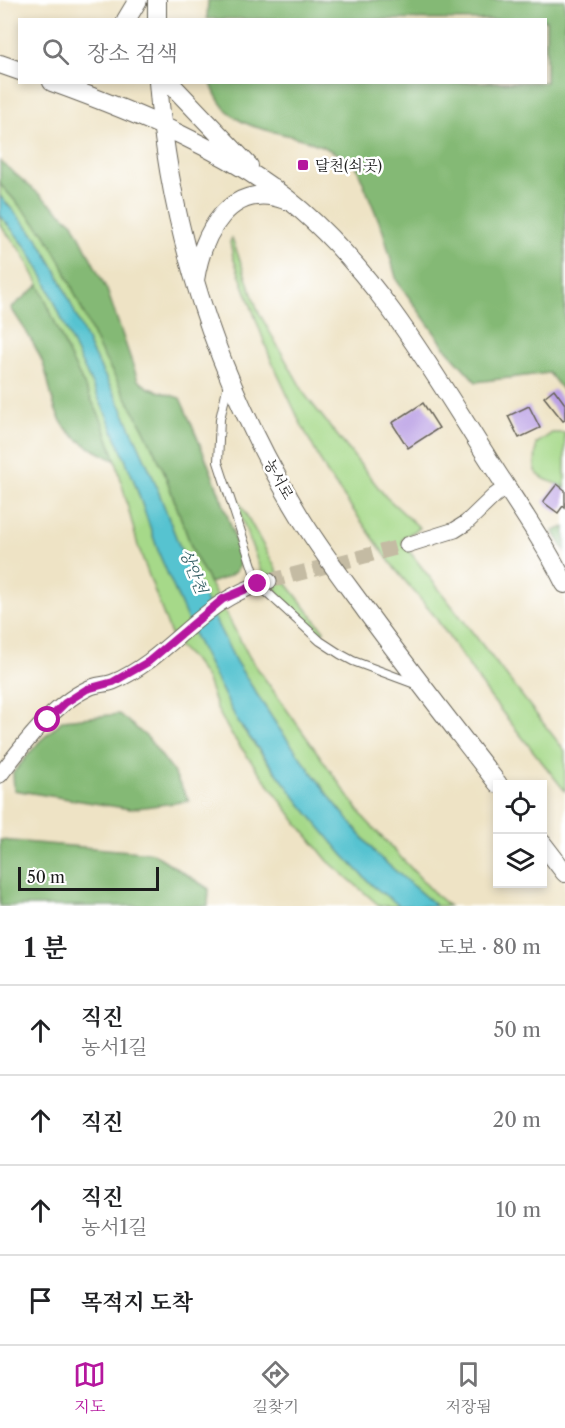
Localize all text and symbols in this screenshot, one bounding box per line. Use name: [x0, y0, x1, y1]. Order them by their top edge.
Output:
search box: [18, 18, 547, 84]
icon: search: [39, 35, 72, 68]
text: 장소 검색: [87, 40, 178, 67]
place label: 달천(쇠곳): [315, 156, 382, 175]
marker: 달천(쇠곳): [296, 158, 310, 172]
street label: 농서로: [260, 455, 298, 503]
water label: 상안천: [176, 546, 213, 598]
route end: [244, 570, 270, 596]
route start: [34, 706, 60, 732]
map controls: [493, 780, 547, 888]
button: locate: [493, 780, 547, 834]
button: layers: [493, 834, 547, 888]
scale bar: [18, 864, 159, 892]
text: 50 m: [27, 867, 65, 887]
text: 1 분: [24, 932, 67, 964]
text: 도보 · 80 m: [438, 935, 541, 959]
text: 직진: [81, 1004, 124, 1031]
icon: ahead: [24, 1014, 57, 1047]
text: 50 m: [494, 1018, 541, 1042]
text: 농서1길: [81, 1035, 147, 1059]
icon: ahead: [24, 1104, 57, 1137]
text: 20 m: [493, 1108, 541, 1132]
text: 직진: [81, 1109, 124, 1136]
text: 직진: [81, 1184, 124, 1211]
icon: ahead: [24, 1194, 57, 1227]
text: 10 m: [496, 1198, 541, 1222]
text: 농서1길: [81, 1215, 147, 1239]
icon: arrive: [24, 1284, 57, 1317]
text: 목적지 도착: [81, 1289, 193, 1316]
tab: 지도: [73, 1358, 106, 1417]
tab: 길찾기: [253, 1358, 299, 1417]
tab: 저장됨: [445, 1358, 492, 1417]

